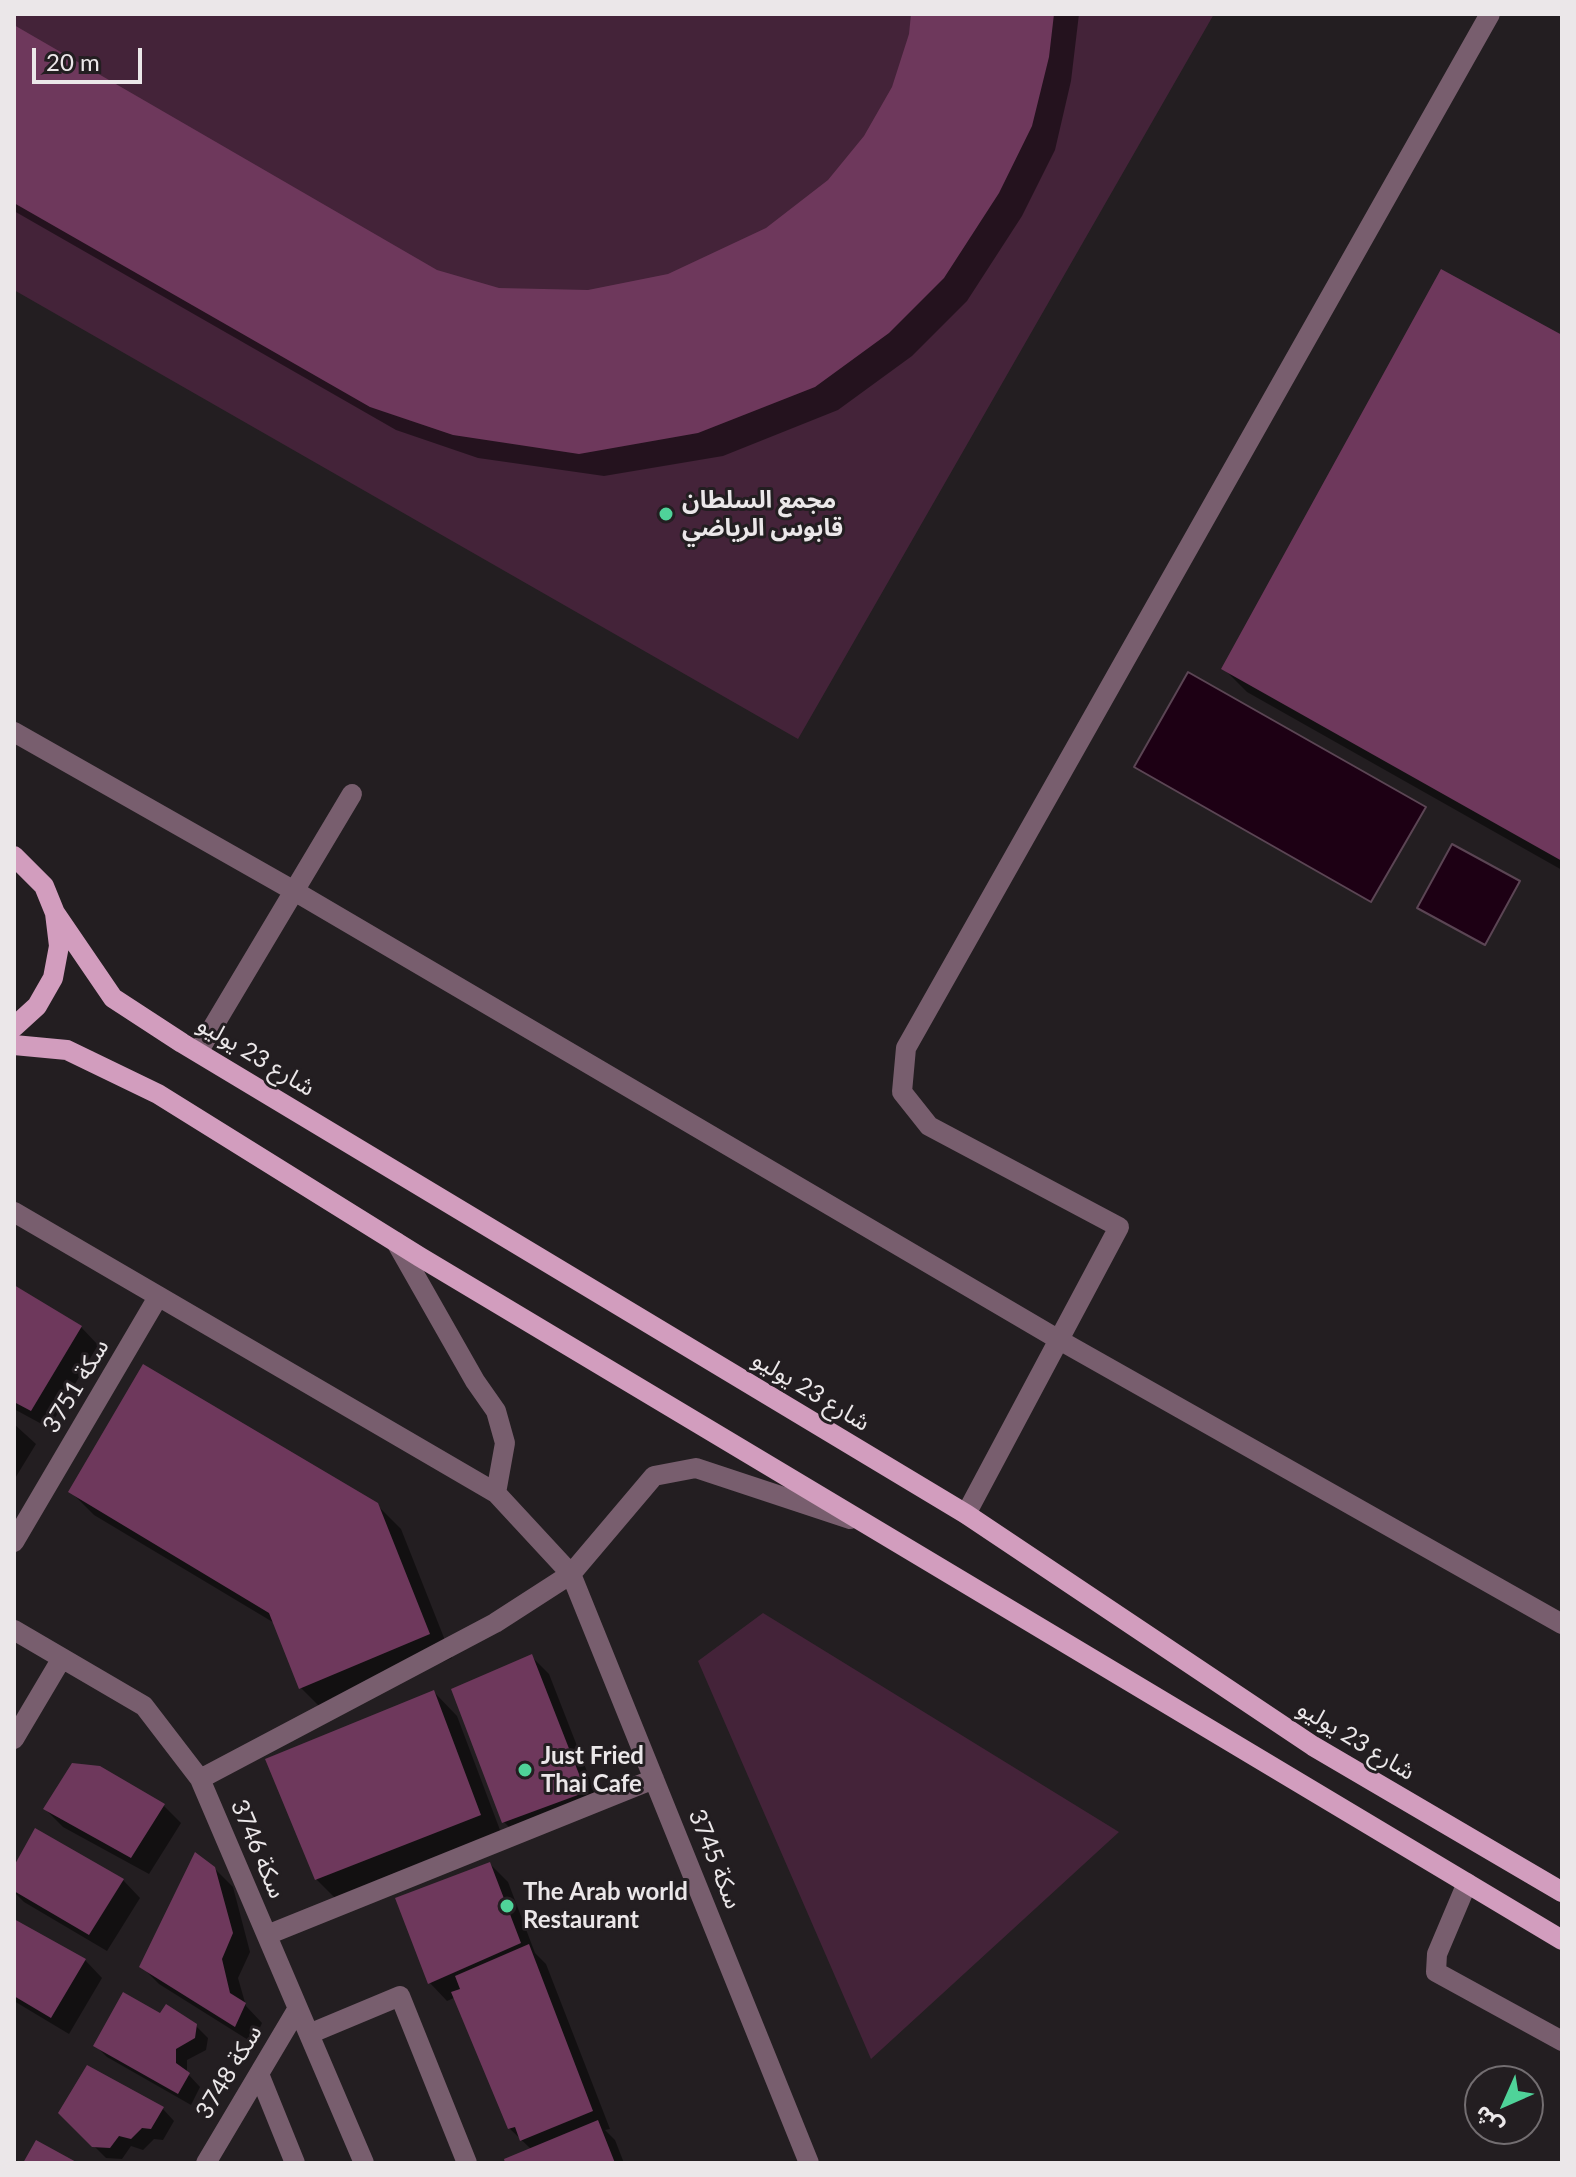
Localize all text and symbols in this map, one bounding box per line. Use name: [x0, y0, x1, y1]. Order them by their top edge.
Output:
scale bar: [36, 32, 146, 82]
text: 20 m: [46, 47, 100, 76]
place label: مجمع السلطان قابوس الرياضي: [682, 486, 843, 542]
marker: مجمع السلطان قابوس الرياضي: [657, 505, 675, 523]
street label: شارع 23 يوليو: [192, 1010, 320, 1102]
street label: سكة 3751: [37, 1334, 115, 1438]
street label: شارع 23 يوليو: [747, 1345, 875, 1437]
street label: شارع 23 يوليو: [1292, 1694, 1420, 1786]
place label: Just Fried Thai Cafe: [541, 1742, 644, 1798]
marker: Just Fried Thai Cafe: [516, 1761, 534, 1779]
street label: سكة 3746: [224, 1795, 292, 1903]
street label: سكة 3745: [682, 1805, 748, 1913]
place label: The Arab world Restaurant: [523, 1878, 688, 1934]
marker: The Arab world Restaurant: [498, 1897, 516, 1915]
street label: سكة 3748: [190, 2020, 268, 2124]
north arrow: [1464, 2065, 1544, 2145]
text: ش: [1468, 2101, 1508, 2141]

